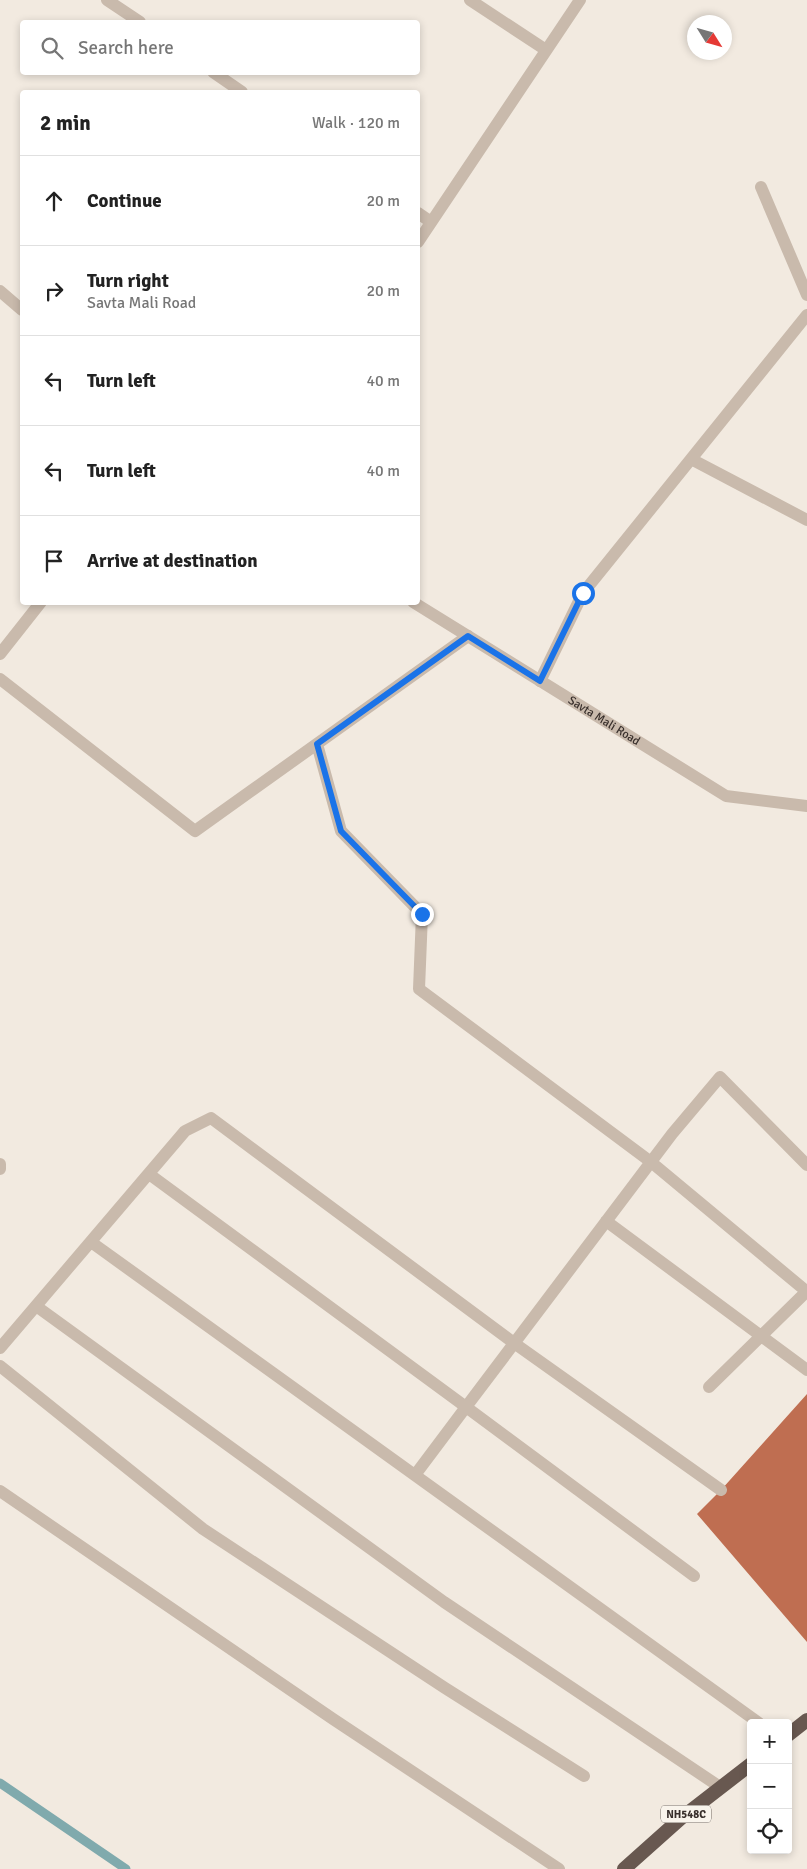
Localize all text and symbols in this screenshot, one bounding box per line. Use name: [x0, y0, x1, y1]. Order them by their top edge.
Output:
north arrow: [687, 15, 732, 60]
search box: [20, 20, 420, 75]
icon: search: [38, 34, 66, 62]
text: Search here: [78, 36, 174, 60]
text: 2 min: [40, 110, 91, 136]
text: Walk · 120 m: [312, 113, 400, 133]
icon: ahead: [40, 187, 68, 215]
text: Continue: [87, 189, 162, 213]
text: 20 m: [366, 191, 400, 211]
text: Turn right: [87, 269, 169, 293]
icon: right: [40, 277, 68, 305]
text: 20 m: [366, 281, 400, 301]
text: Savta Mali Road: [87, 293, 196, 313]
icon: left: [40, 367, 68, 395]
text: Turn left: [87, 369, 156, 393]
text: 40 m: [366, 371, 400, 391]
icon: left: [40, 457, 68, 485]
text: Turn left: [87, 459, 156, 483]
text: 40 m: [366, 461, 400, 481]
icon: arrive: [40, 547, 68, 575]
text: Arrive at destination: [87, 549, 258, 573]
route start: [572, 582, 595, 605]
street label: Savta Mali Road: [565, 693, 643, 749]
route end: [411, 903, 434, 926]
map controls: [747, 1719, 792, 1854]
button: +: [747, 1719, 792, 1764]
button: −: [747, 1764, 792, 1809]
road number: NH548C: [661, 1806, 711, 1822]
button: locate: [747, 1809, 792, 1854]

